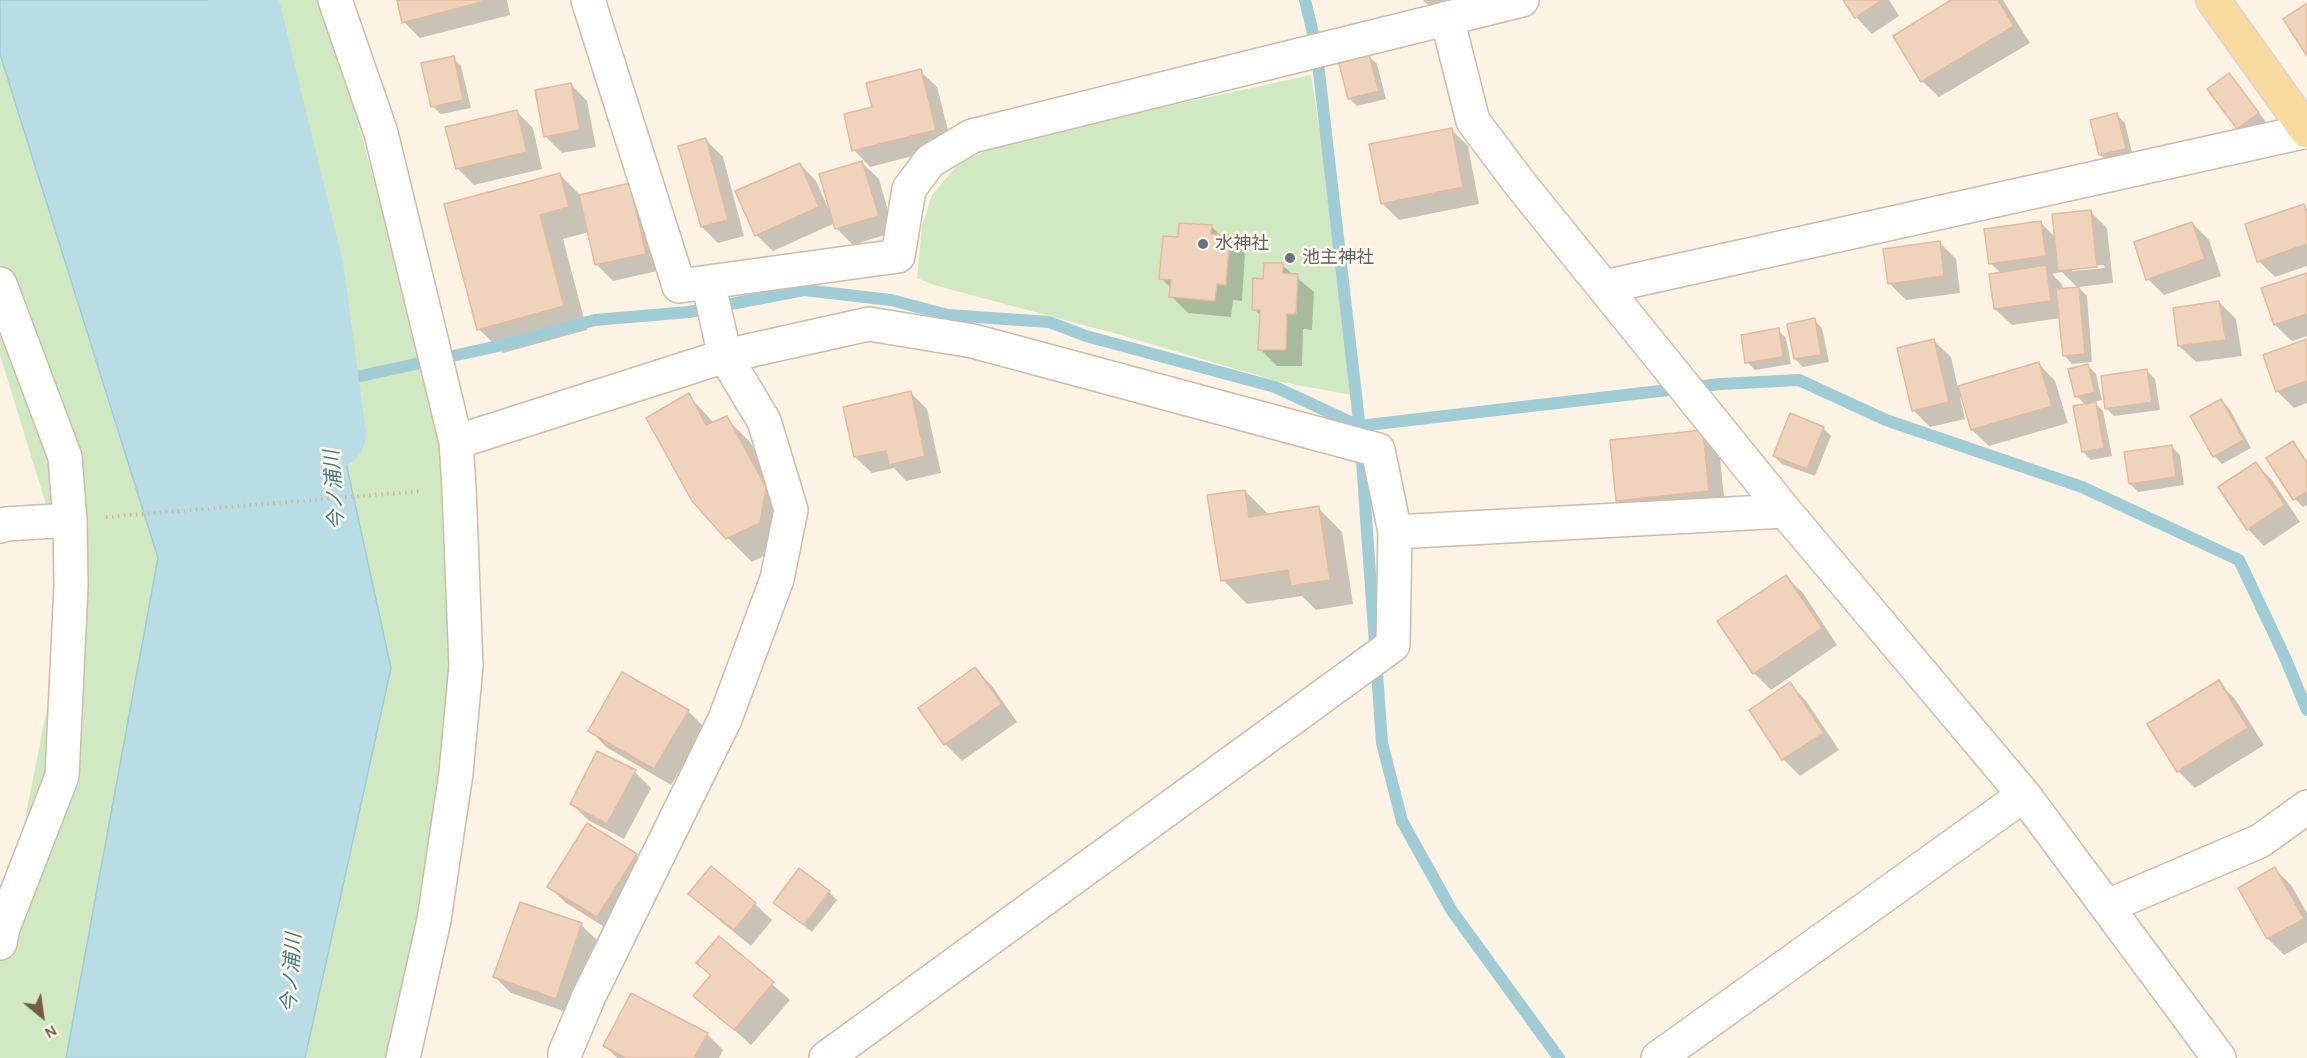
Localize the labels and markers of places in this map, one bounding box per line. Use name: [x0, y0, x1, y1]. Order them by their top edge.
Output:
place label: 水神社: [1215, 233, 1269, 255]
marker: 水神社: [1196, 237, 1210, 251]
place label: 池主神社: [1302, 247, 1374, 269]
marker: 池主神社: [1283, 251, 1297, 265]

